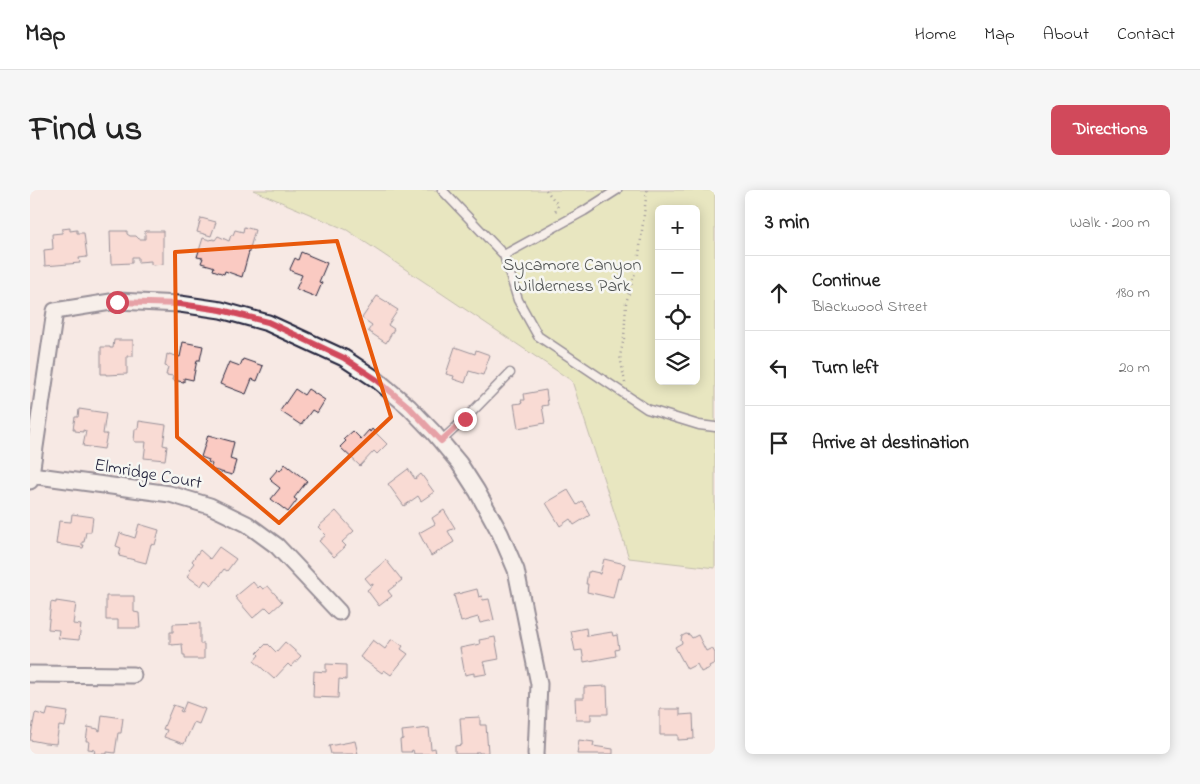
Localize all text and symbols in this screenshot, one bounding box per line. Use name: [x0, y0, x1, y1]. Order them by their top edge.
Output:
text: Map: [25, 17, 66, 52]
text: Home: [915, 22, 956, 48]
text: Map: [984, 22, 1015, 48]
text: About: [1043, 22, 1089, 48]
text: Contact: [1117, 22, 1175, 48]
text: Find us: [30, 105, 142, 156]
button: Directions: [1051, 105, 1170, 155]
map controls: [655, 205, 700, 385]
button: +: [655, 205, 700, 250]
text: 3 min: [765, 208, 809, 238]
text: Walk · 200 m: [1070, 211, 1150, 235]
button: −: [655, 250, 700, 295]
park label: Sycamore Canyon Wilderness Park: [503, 253, 641, 300]
text: Continue: [812, 268, 880, 295]
icon: ahead: [765, 279, 793, 307]
text: 180 m: [1116, 281, 1150, 305]
route start: [106, 291, 129, 314]
button: locate: [655, 295, 700, 340]
text: Blackwood Street: [812, 295, 928, 319]
button: layers: [655, 340, 700, 385]
icon: left: [765, 354, 793, 382]
text: Turn left: [812, 355, 879, 382]
text: 20 m: [1119, 356, 1150, 380]
route end: [454, 408, 477, 431]
icon: arrive: [765, 429, 793, 457]
text: Arrive at destination: [812, 430, 969, 457]
street label: Elmridge Court: [92, 453, 204, 498]

